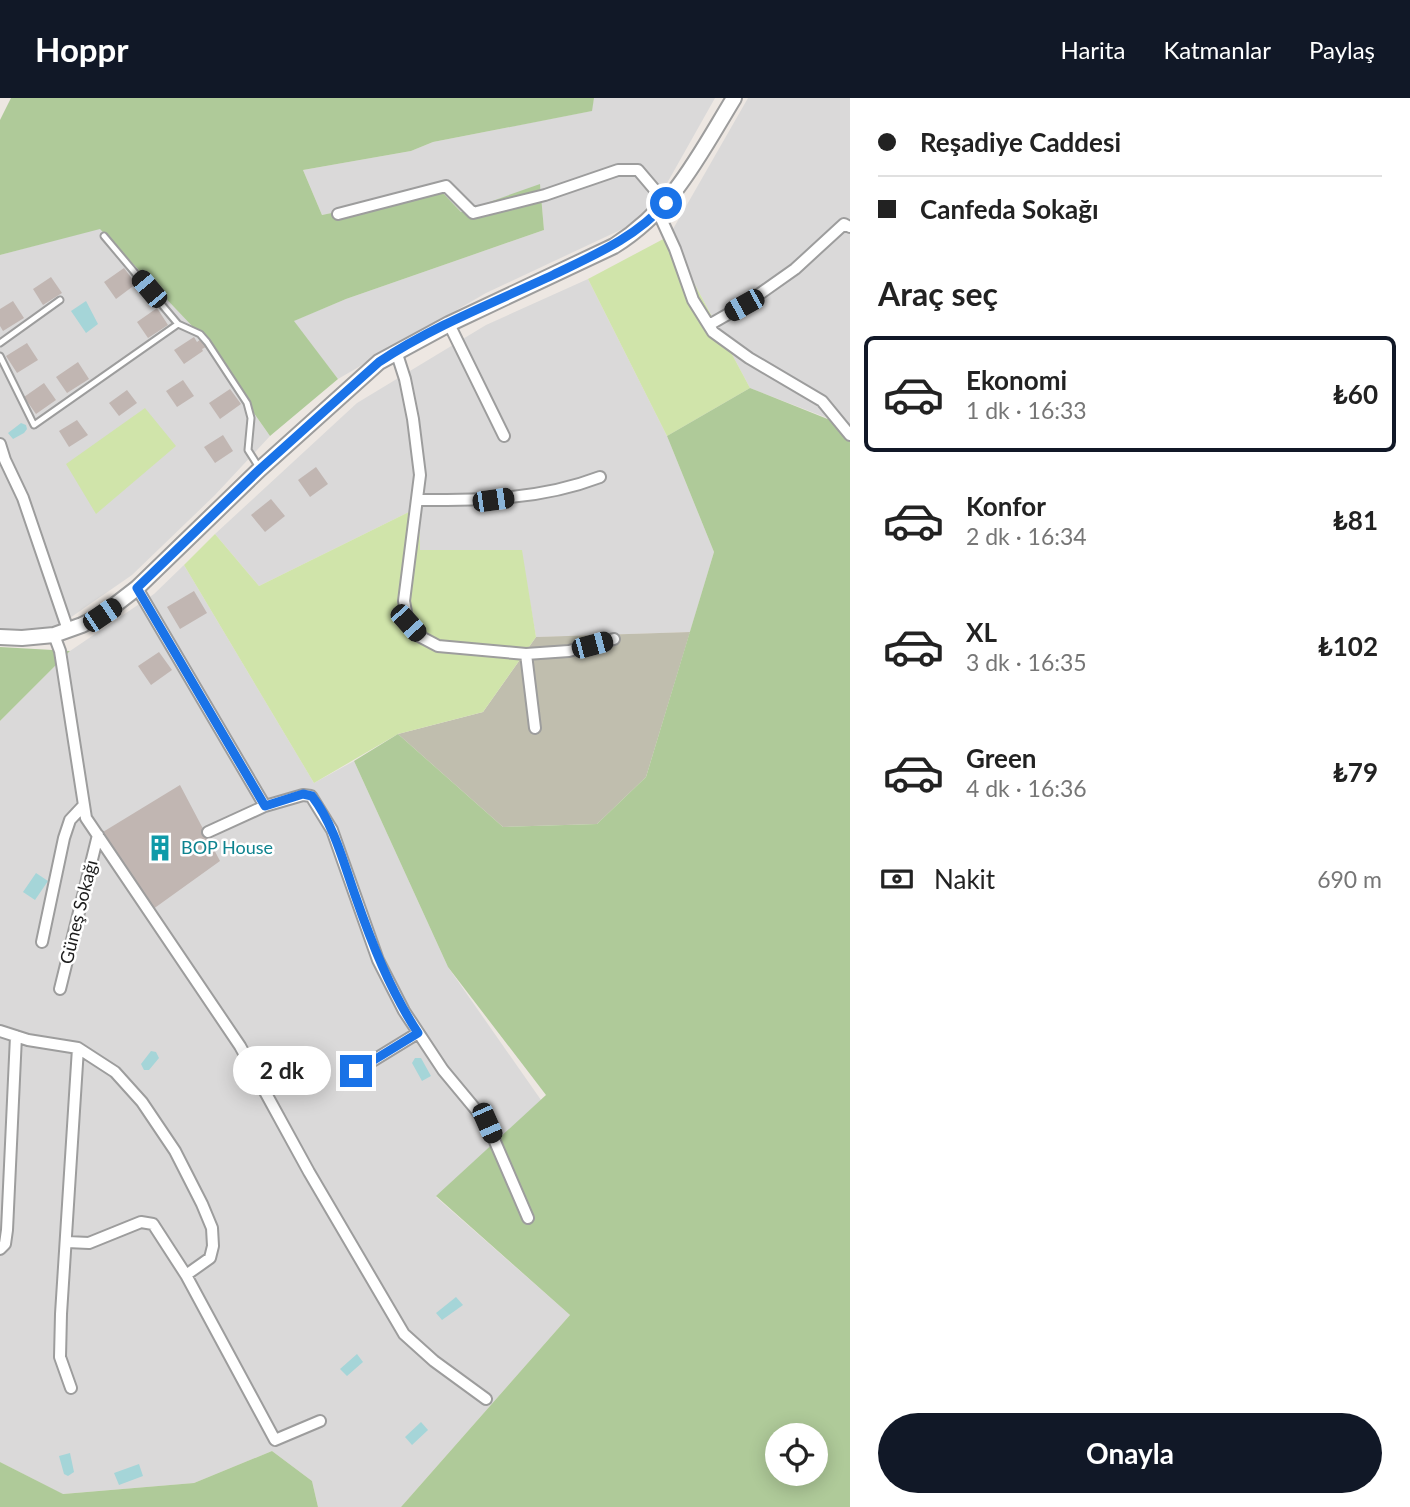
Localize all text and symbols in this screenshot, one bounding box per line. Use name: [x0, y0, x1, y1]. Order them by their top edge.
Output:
text: Hoppr: [35, 29, 129, 69]
text: Harita: [1060, 35, 1125, 64]
text: Katmanlar: [1163, 35, 1271, 64]
text: Paylaş: [1309, 35, 1375, 64]
text: Reşadiye Caddesi: [920, 126, 1121, 158]
route start: [650, 187, 682, 219]
text: Canfeda Sokağı: [920, 193, 1099, 225]
car: [128, 266, 171, 312]
text: Araç seç: [878, 274, 998, 313]
car: [721, 286, 768, 324]
icon: car: [882, 363, 945, 426]
text: Ekonomi: [966, 364, 1067, 396]
text: ₺60: [1333, 378, 1378, 410]
text: 1 dk · 16:33: [966, 396, 1087, 424]
car: [471, 487, 516, 513]
icon: car: [882, 489, 945, 552]
text: Konfor: [966, 490, 1046, 522]
text: ₺81: [1333, 504, 1378, 536]
text: 2 dk · 16:34: [966, 522, 1087, 550]
car: [79, 595, 126, 635]
car: [387, 600, 430, 646]
icon: car: [882, 615, 945, 678]
text: XL: [966, 616, 997, 648]
car: [569, 629, 616, 661]
text: ₺102: [1318, 630, 1378, 662]
text: 3 dk · 16:35: [966, 648, 1087, 676]
icon: car: [882, 741, 945, 804]
text: Green: [966, 742, 1036, 774]
text: ₺79: [1333, 756, 1378, 788]
text: 4 dk · 16:36: [966, 774, 1087, 802]
building icon: BOP House: [145, 833, 175, 863]
place label: BOP House: [181, 836, 273, 858]
street label: Güneş Sokağı: [54, 857, 102, 966]
icon: cash: [878, 860, 916, 898]
text: Nakit: [934, 863, 995, 895]
text: 690 m: [1317, 865, 1382, 893]
callout: 2 dk: [233, 1046, 332, 1096]
route end: [340, 1055, 372, 1087]
text: 2 dk: [260, 1056, 304, 1084]
car: [469, 1100, 506, 1146]
button: Onayla: [878, 1413, 1382, 1493]
map controls: [765, 1423, 828, 1486]
button: locate: [765, 1423, 828, 1486]

